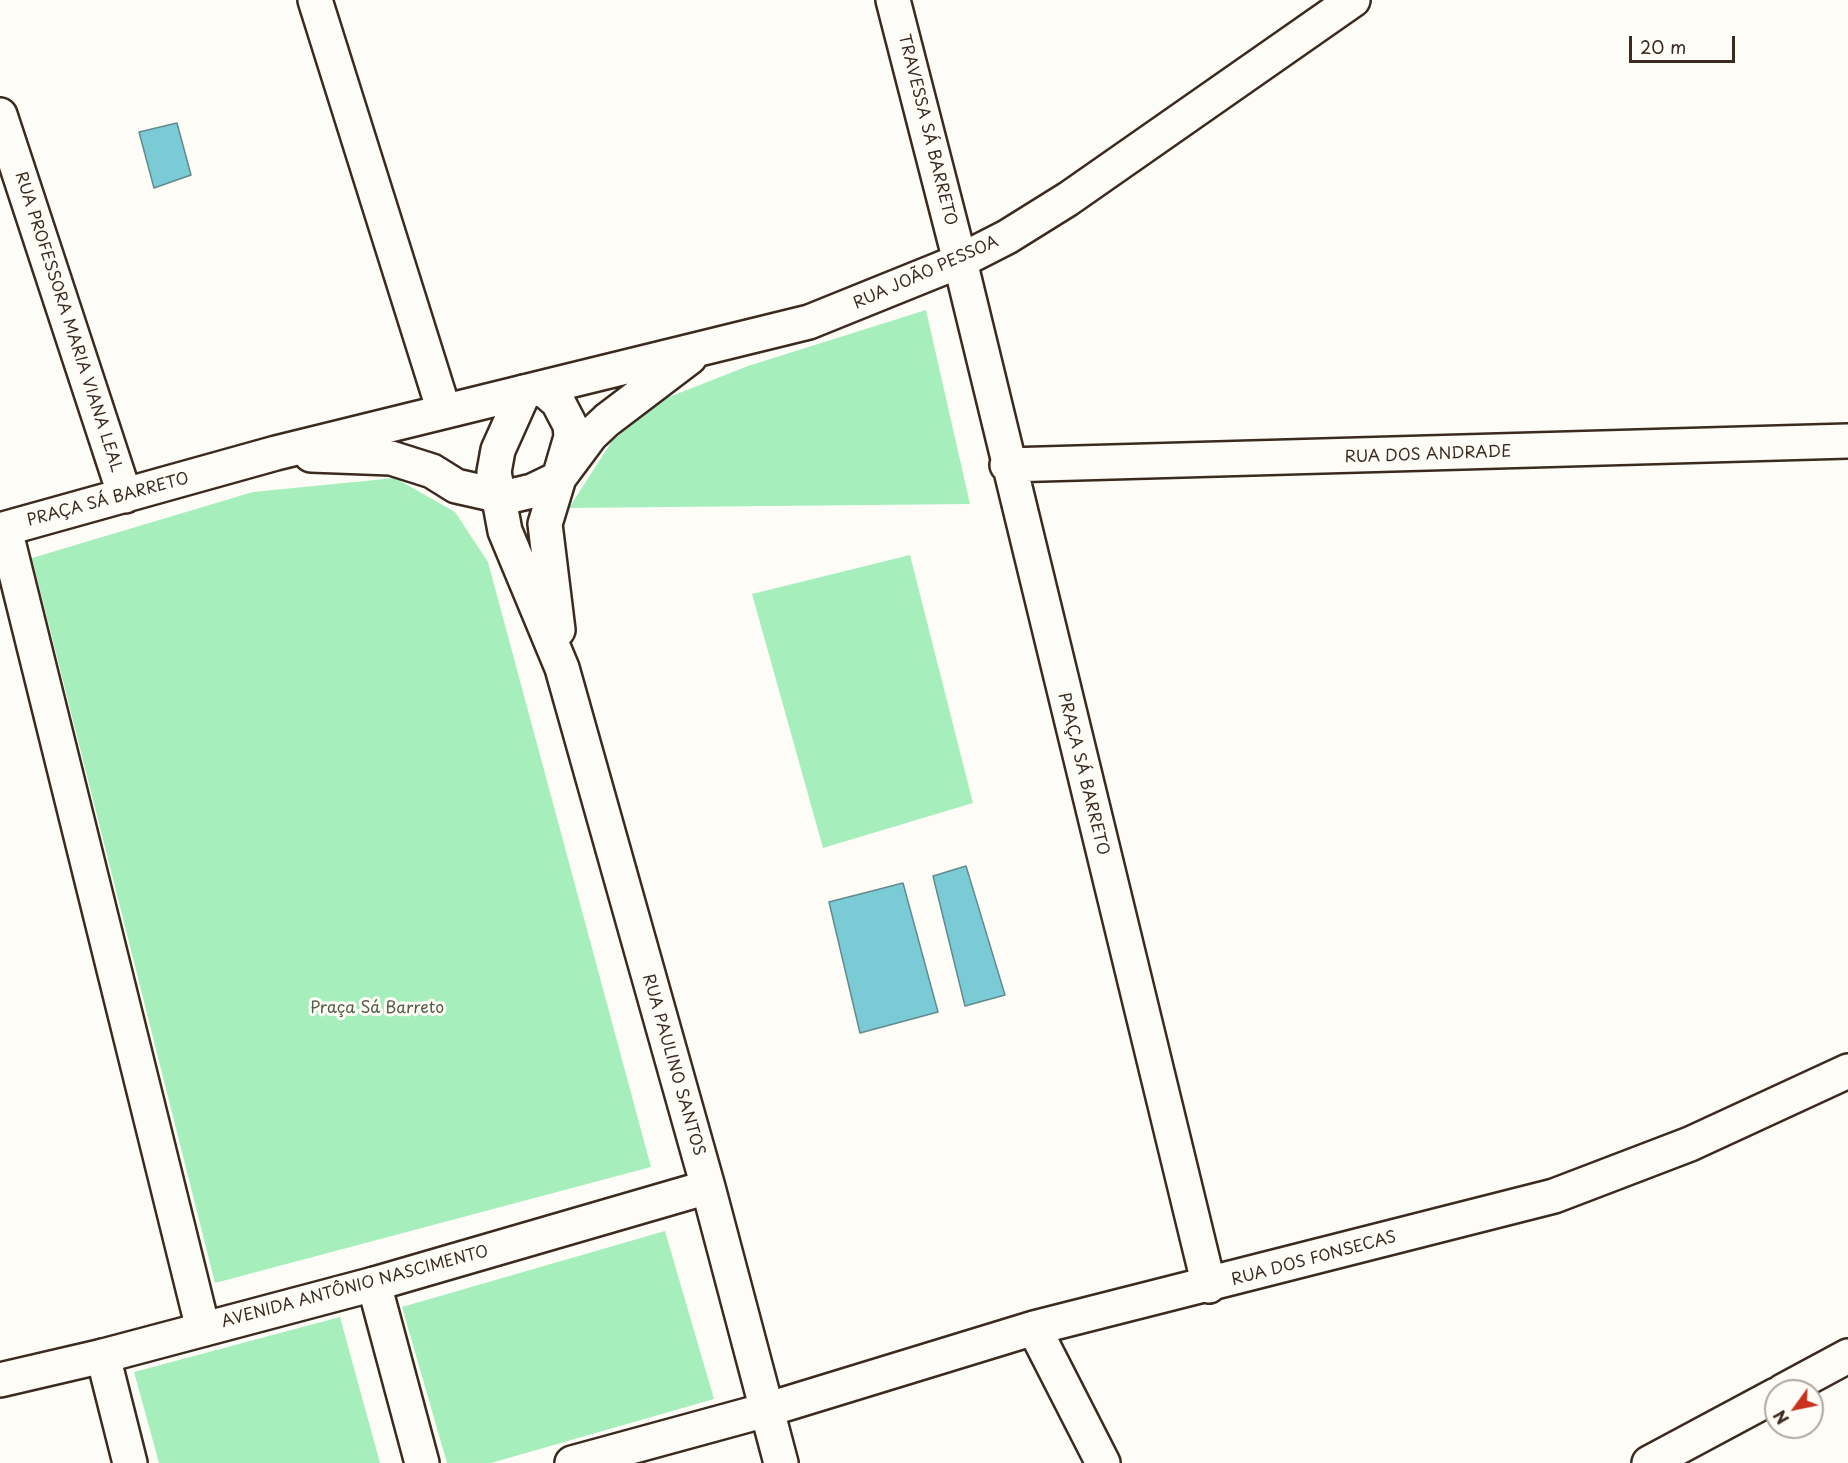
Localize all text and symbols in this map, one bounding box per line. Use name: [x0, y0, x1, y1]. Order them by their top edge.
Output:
scale bar: [1632, 24, 1738, 62]
street label: TRAVESSA SÁ BARRETO: [894, 32, 960, 228]
text: 20 m: [1640, 33, 1686, 60]
street label: RUA PROFESSORA MARIA VIANA LEAL: [10, 169, 126, 475]
street label: RUA JOÃO PESSOA: [851, 232, 1001, 314]
street label: RUA DOS ANDRADE: [1344, 442, 1512, 468]
street label: PRAÇA SÁ BARRETO: [25, 469, 191, 531]
street label: PRAÇA SÁ BARRETO: [1054, 691, 1112, 857]
street label: RUA PAULINO SANTOS: [638, 972, 708, 1158]
park label: Praça Sá Barreto: [310, 999, 444, 1019]
street label: RUA DOS FONSECAS: [1229, 1228, 1399, 1290]
street label: AVENIDA ANTÔNIO NASCIMENTO: [219, 1242, 491, 1332]
north arrow: [1764, 1379, 1824, 1439]
text: N: [1767, 1406, 1794, 1430]

